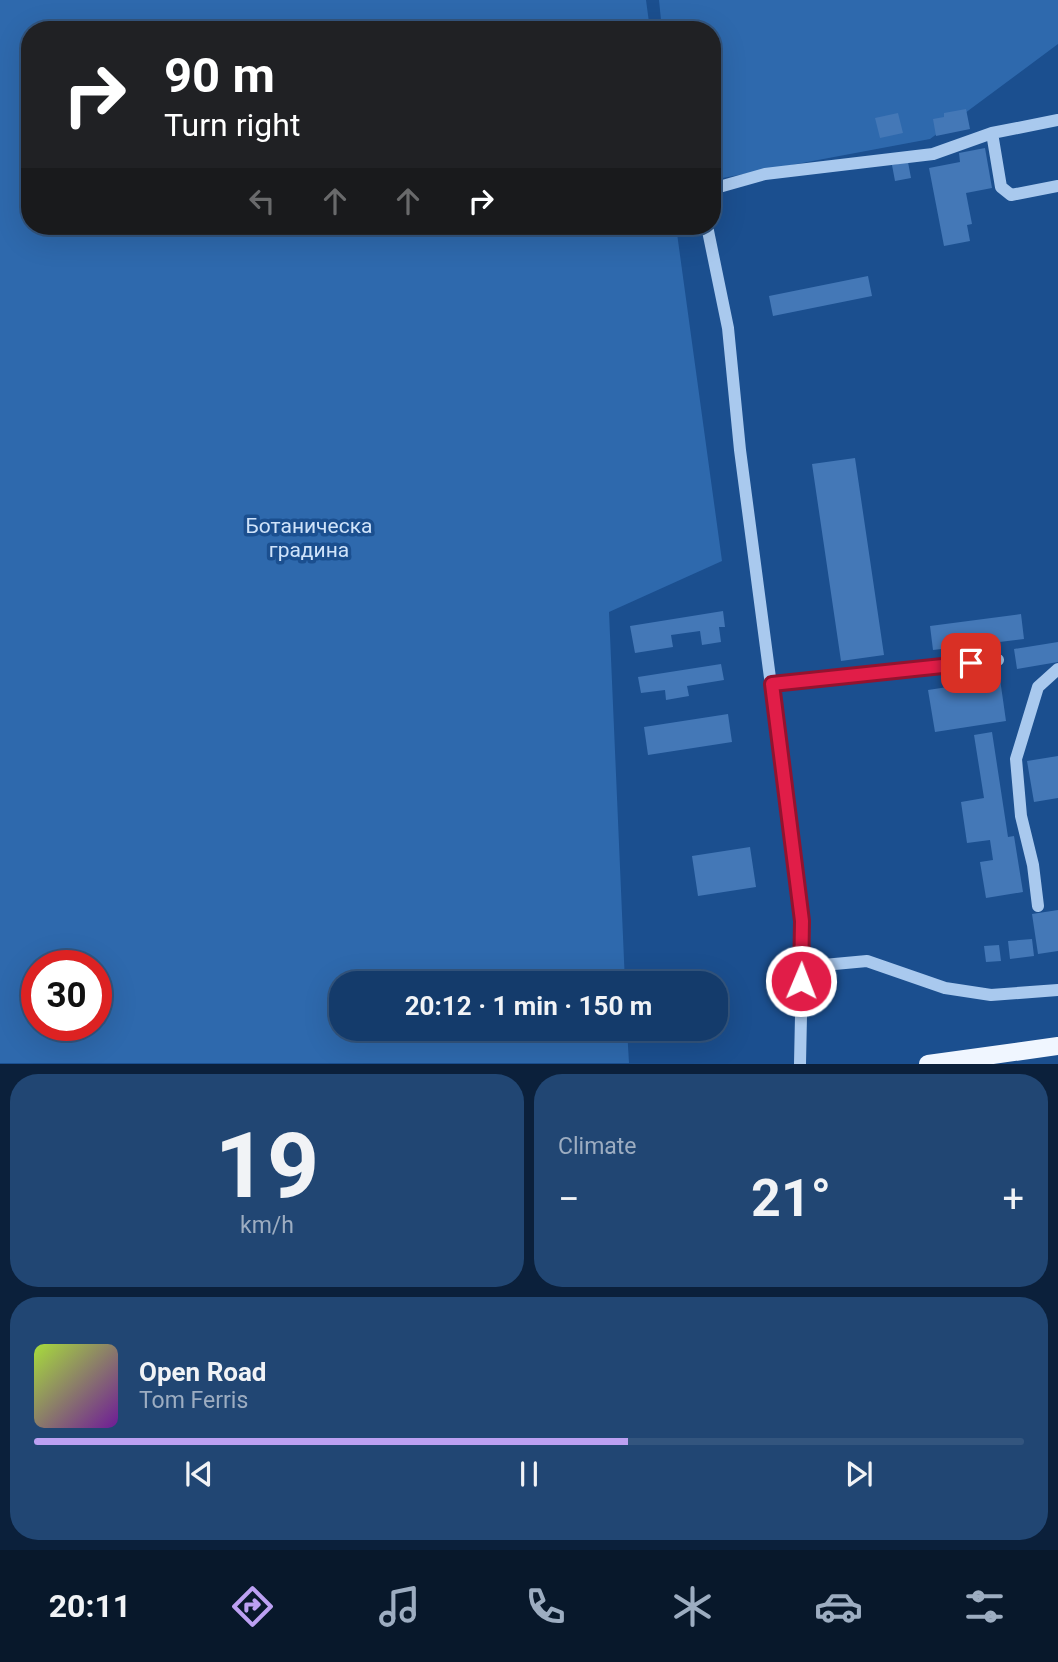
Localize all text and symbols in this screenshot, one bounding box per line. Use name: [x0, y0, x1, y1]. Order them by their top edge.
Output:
text: 90 m: [164, 47, 275, 104]
icon: right: [49, 49, 140, 140]
text: Turn right: [164, 106, 300, 144]
icon: left: [243, 182, 281, 220]
icon: ahead: [316, 182, 354, 220]
icon: ahead: [389, 182, 427, 220]
icon: right: [462, 182, 500, 220]
park label: Ботаническа градина: [246, 514, 372, 562]
pin: [941, 633, 1001, 693]
icon: arrive: [952, 644, 990, 682]
position arrow: [764, 944, 838, 1018]
speed limit sign: 30: [21, 950, 112, 1041]
text: 20:12 · 1 min · 150 m: [405, 991, 652, 1021]
text: 19: [215, 1113, 319, 1219]
text: Climate: [558, 1133, 637, 1160]
text: 21°: [751, 1168, 831, 1229]
text: −: [558, 1177, 580, 1221]
text: +: [1002, 1177, 1024, 1221]
text: km/h: [240, 1212, 294, 1239]
text: Open Road: [139, 1357, 267, 1387]
text: Tom Ferris: [139, 1387, 248, 1414]
icon: previous: [180, 1455, 218, 1493]
icon: pause: [510, 1455, 548, 1493]
icon: next: [840, 1455, 878, 1493]
icon: directions: [228, 1582, 277, 1631]
icon: music: [375, 1582, 424, 1631]
icon: phone: [521, 1582, 570, 1631]
icon: climate: [668, 1582, 717, 1631]
icon: car: [814, 1582, 863, 1631]
icon: filters: [960, 1582, 1009, 1631]
text: 20:11: [49, 1587, 131, 1625]

